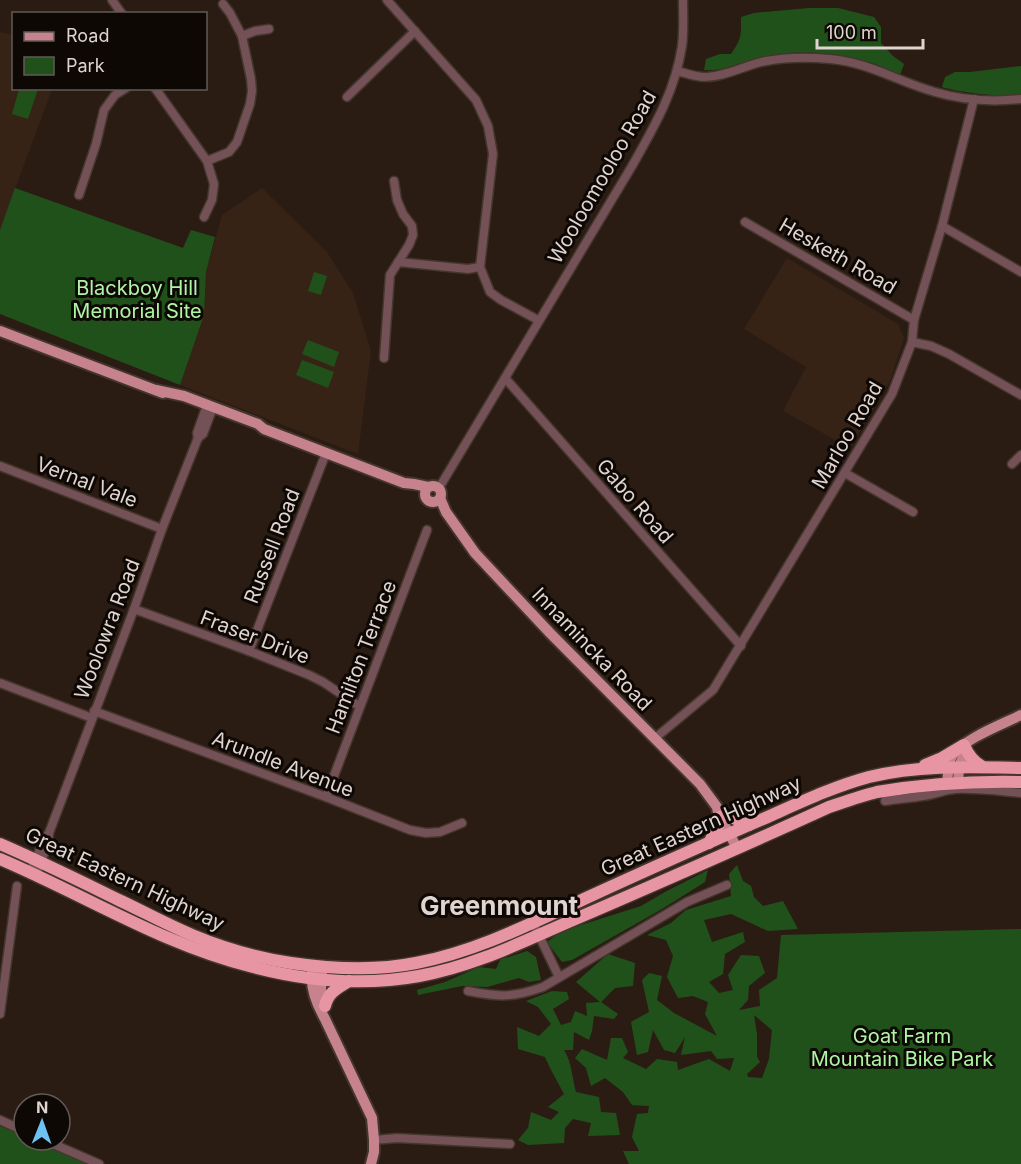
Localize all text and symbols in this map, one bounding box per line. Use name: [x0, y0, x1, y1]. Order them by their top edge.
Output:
legend: [12, 12, 207, 90]
scale bar: [817, 12, 924, 50]
text: 100 m: [826, 22, 877, 43]
text: Road: [66, 25, 109, 46]
text: Park: [66, 55, 105, 76]
street label: Wooloomooloo Road: [543, 86, 661, 268]
street label: Hesketh Road: [775, 213, 901, 299]
park label: Blackboy Hill Memorial Site: [72, 276, 202, 323]
street label: Marloo Road: [807, 377, 887, 493]
street label: Vernal Vale: [33, 452, 141, 512]
street label: Gabo Road: [592, 454, 678, 548]
street label: Russell Road: [239, 485, 305, 607]
street label: Woolowra Road: [69, 556, 145, 702]
street label: Hamilton Terrace: [321, 577, 401, 737]
street label: Innamincka Road: [527, 582, 657, 716]
street label: Fraser Drive: [197, 605, 313, 669]
street label: Arundle Avenue: [209, 726, 357, 802]
street label: Great Eastern Highway: [597, 771, 805, 881]
street label: Great Eastern Highway: [22, 822, 228, 936]
district label: Greenmount: [420, 890, 579, 921]
park label: Goat Farm Mountain Bike Park: [811, 1024, 993, 1071]
north arrow: [12, 1092, 72, 1152]
text: N: [36, 1097, 49, 1117]

